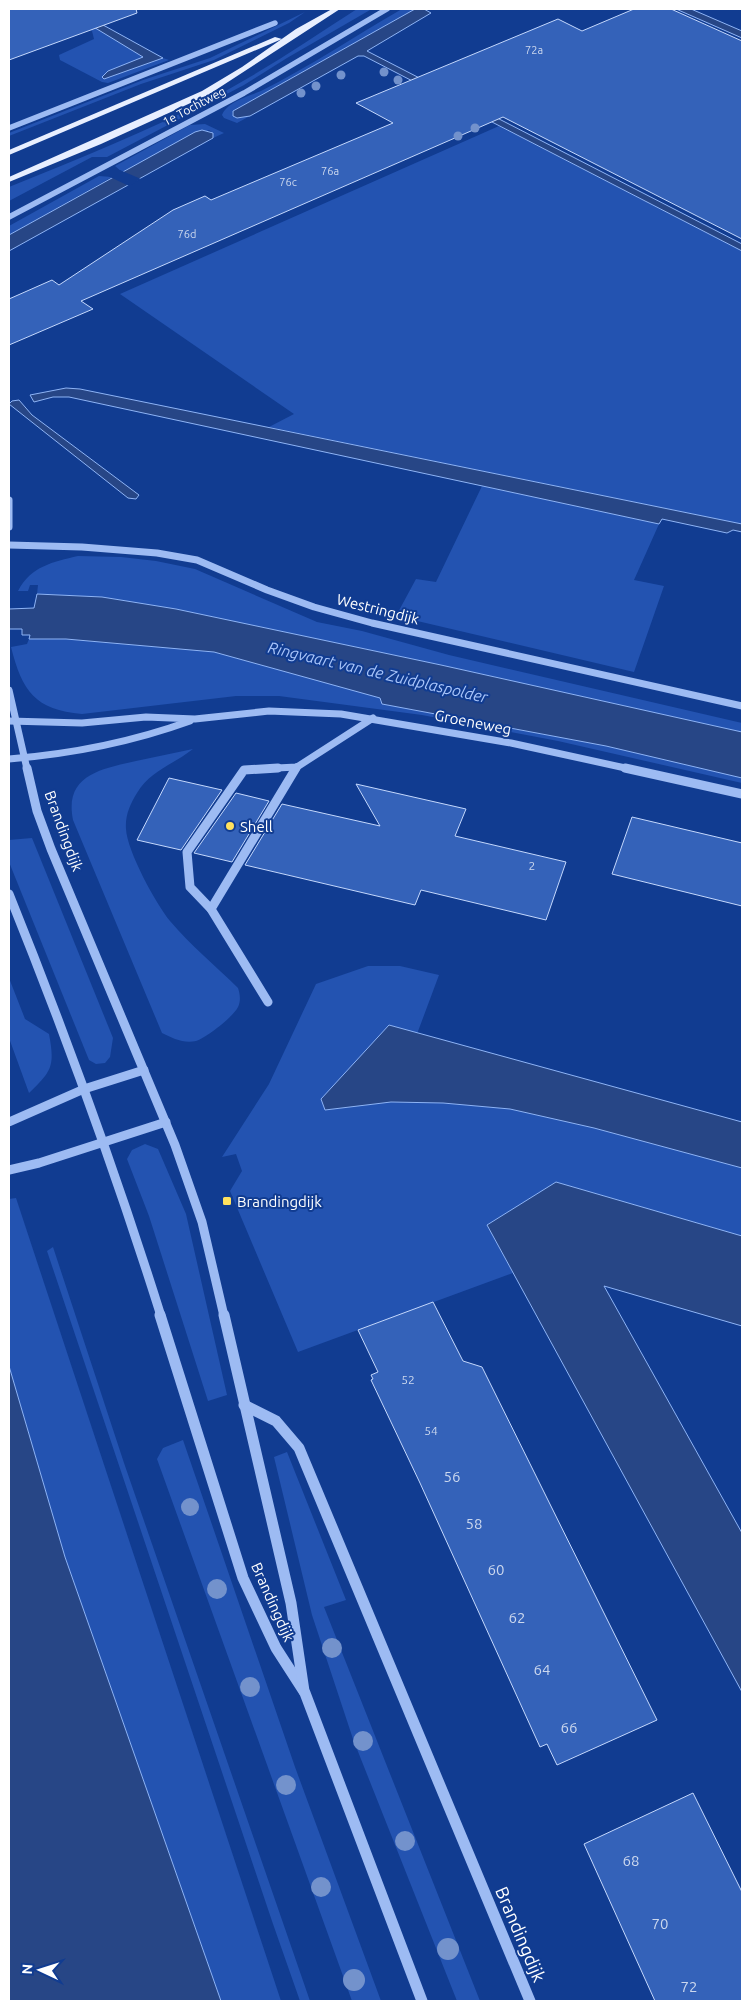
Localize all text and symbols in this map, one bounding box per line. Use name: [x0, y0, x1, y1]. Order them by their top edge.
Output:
house number: 72a: [525, 44, 543, 56]
street label: 1e Tochtweg: [160, 84, 228, 128]
house number: 76a: [321, 165, 339, 177]
house number: 76c: [279, 176, 297, 188]
house number: 76d: [178, 228, 196, 240]
street label: Westringdijk: [335, 591, 421, 628]
water label: Ringvaart van de Zuidplaspolder: [266, 638, 491, 706]
street label: Groeneweg: [433, 706, 513, 738]
street label: Brandingdijk: [42, 788, 87, 874]
place label: Shell: [240, 818, 273, 835]
marker: Shell: [224, 820, 236, 832]
house number: 2: [529, 859, 535, 872]
place label: Brandingdijk: [237, 1193, 322, 1210]
marker: Brandingdijk: [221, 1195, 233, 1207]
house number: 52: [401, 1373, 415, 1386]
house number: 54: [424, 1424, 438, 1437]
house number: 56: [444, 1468, 460, 1485]
house number: 58: [466, 1515, 482, 1532]
street label: Brandingdijk: [248, 1560, 298, 1645]
house number: 60: [488, 1561, 504, 1578]
house number: 62: [509, 1609, 525, 1626]
house number: 64: [534, 1661, 550, 1678]
house number: 66: [561, 1719, 577, 1736]
house number: 68: [623, 1852, 639, 1869]
street label: Brandingdijk: [492, 1883, 550, 1985]
house number: 70: [652, 1915, 668, 1932]
north arrow: [15, 1945, 65, 1995]
text: N: [19, 1963, 35, 1975]
house number: 72: [681, 1978, 697, 1995]

